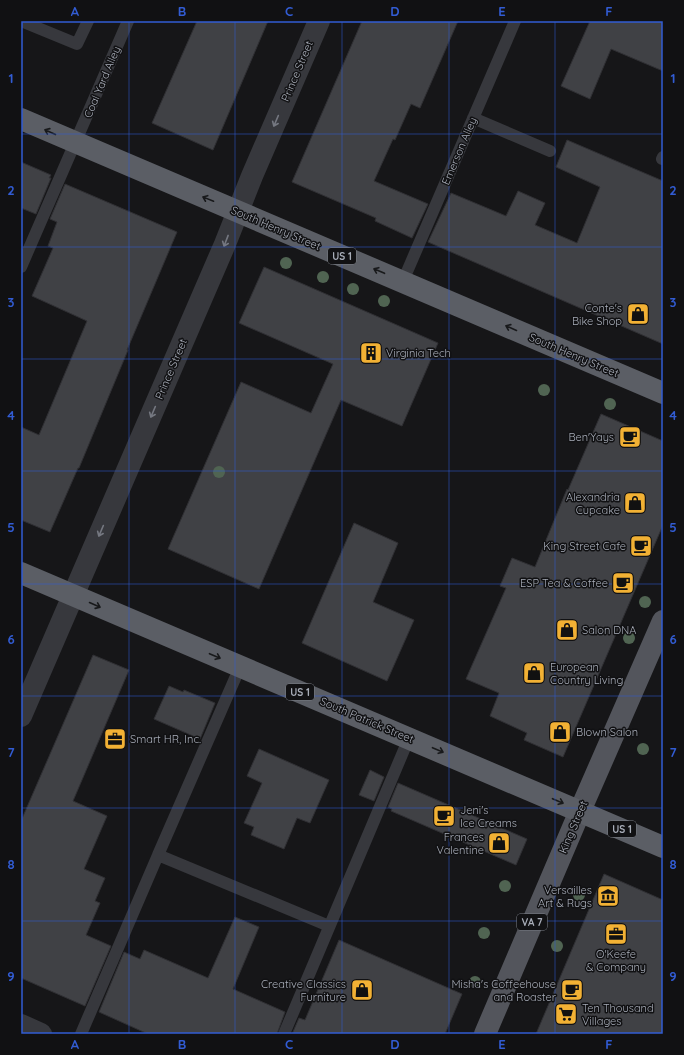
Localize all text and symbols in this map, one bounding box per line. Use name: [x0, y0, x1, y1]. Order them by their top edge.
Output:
text: A: [71, 3, 80, 19]
text: B: [178, 3, 186, 19]
text: C: [285, 3, 293, 19]
text: D: [390, 3, 400, 19]
text: E: [498, 3, 506, 19]
text: F: [605, 3, 613, 19]
street label: Prince Street: [278, 38, 316, 103]
street label: Coal Yard Alley: [81, 44, 123, 120]
text: 1: [8, 70, 14, 86]
text: 1: [670, 70, 676, 86]
one-way arrow: [271, 115, 279, 127]
street label: Emerson Alley: [438, 115, 480, 187]
one-way arrow: [44, 127, 56, 135]
text: 2: [7, 182, 15, 198]
text: 2: [669, 182, 677, 198]
one-way arrow: [202, 195, 214, 203]
street label: South Henry Street: [229, 203, 323, 253]
one-way arrow: [222, 235, 230, 247]
road number: US 1: [328, 248, 356, 264]
one-way arrow: [374, 267, 386, 275]
text: 3: [8, 294, 15, 310]
text: 3: [670, 294, 677, 310]
place label: Conte's Bike Shop: [572, 301, 622, 328]
shop icon: Conte's Bike Shop: [625, 301, 651, 327]
one-way arrow: [506, 324, 518, 332]
street label: South Henry Street: [527, 330, 621, 380]
street label: Prince Street: [152, 336, 190, 401]
building icon: Virginia Tech: [358, 340, 384, 366]
place label: Virginia Tech: [386, 346, 451, 360]
one-way arrow: [149, 406, 156, 418]
text: 4: [7, 407, 15, 423]
text: 4: [669, 407, 677, 423]
cafe icon: Ben'Yays: [617, 424, 643, 450]
place label: Ben'Yays: [568, 430, 614, 444]
place label: Alexandria Cupcake: [566, 490, 620, 517]
shop icon: Alexandria Cupcake: [622, 490, 648, 516]
text: 5: [7, 519, 15, 535]
text: 5: [669, 519, 677, 535]
one-way arrow: [97, 525, 104, 537]
cafe icon: King Street Cafe: [628, 533, 654, 559]
place label: King Street Cafe: [543, 539, 626, 553]
cafe icon: ESP Tea & Coffee: [610, 570, 636, 596]
place label: ESP Tea & Coffee: [520, 576, 608, 590]
one-way arrow: [89, 602, 101, 610]
shop icon: Salon DNA: [554, 617, 580, 643]
place label: Salon DNA: [582, 623, 636, 637]
text: 6: [7, 631, 15, 647]
text: 6: [669, 631, 677, 647]
one-way arrow: [208, 653, 220, 661]
shop icon: European Country Living: [521, 660, 547, 686]
place label: European Country Living: [550, 660, 623, 687]
road number: US 1: [286, 684, 314, 700]
street label: South Patrick Street: [318, 694, 416, 746]
shop icon: Blown Salon: [547, 719, 573, 745]
place label: Blown Salon: [576, 725, 638, 739]
office icon: Smart HR, Inc.: [102, 726, 128, 752]
place label: Smart HR, Inc.: [130, 732, 201, 746]
text: 7: [7, 744, 15, 760]
text: 7: [669, 744, 677, 760]
one-way arrow: [431, 747, 443, 755]
one-way arrow: [551, 798, 563, 805]
street label: King Street: [556, 798, 591, 856]
cafe icon: Jeni's Ice Creams: [431, 803, 457, 829]
place label: Jeni's Ice Creams: [460, 803, 517, 830]
road number: US 1: [608, 821, 636, 837]
place label: Frances Valentine: [437, 830, 484, 857]
shop icon: Frances Valentine: [486, 830, 512, 856]
text: 8: [7, 856, 15, 872]
text: 8: [669, 856, 677, 872]
place label: Versailles Art & Rugs: [538, 883, 592, 910]
museum icon: Versailles Art & Rugs: [595, 883, 621, 909]
road number: VA 7: [517, 914, 547, 930]
office icon: O'Keefe & Company: [603, 921, 629, 947]
place label: O'Keefe & Company: [586, 947, 646, 974]
text: 9: [7, 968, 15, 984]
text: 9: [669, 968, 677, 984]
place label: Creative Classics Furniture: [261, 977, 346, 1004]
shop icon: Creative Classics Furniture: [349, 977, 375, 1003]
place label: Misha's Coffeehouse and Roaster: [451, 977, 557, 1004]
cafe icon: Misha's Coffeehouse and Roaster: [559, 977, 585, 1003]
supermarket icon: Ten Thousand Villages: [553, 1001, 579, 1027]
place label: Ten Thousand Villages: [582, 1001, 654, 1028]
text: A: [71, 1036, 80, 1052]
text: B: [178, 1036, 186, 1052]
text: C: [285, 1036, 293, 1052]
text: D: [390, 1036, 400, 1052]
text: E: [498, 1036, 506, 1052]
text: F: [605, 1036, 613, 1052]

